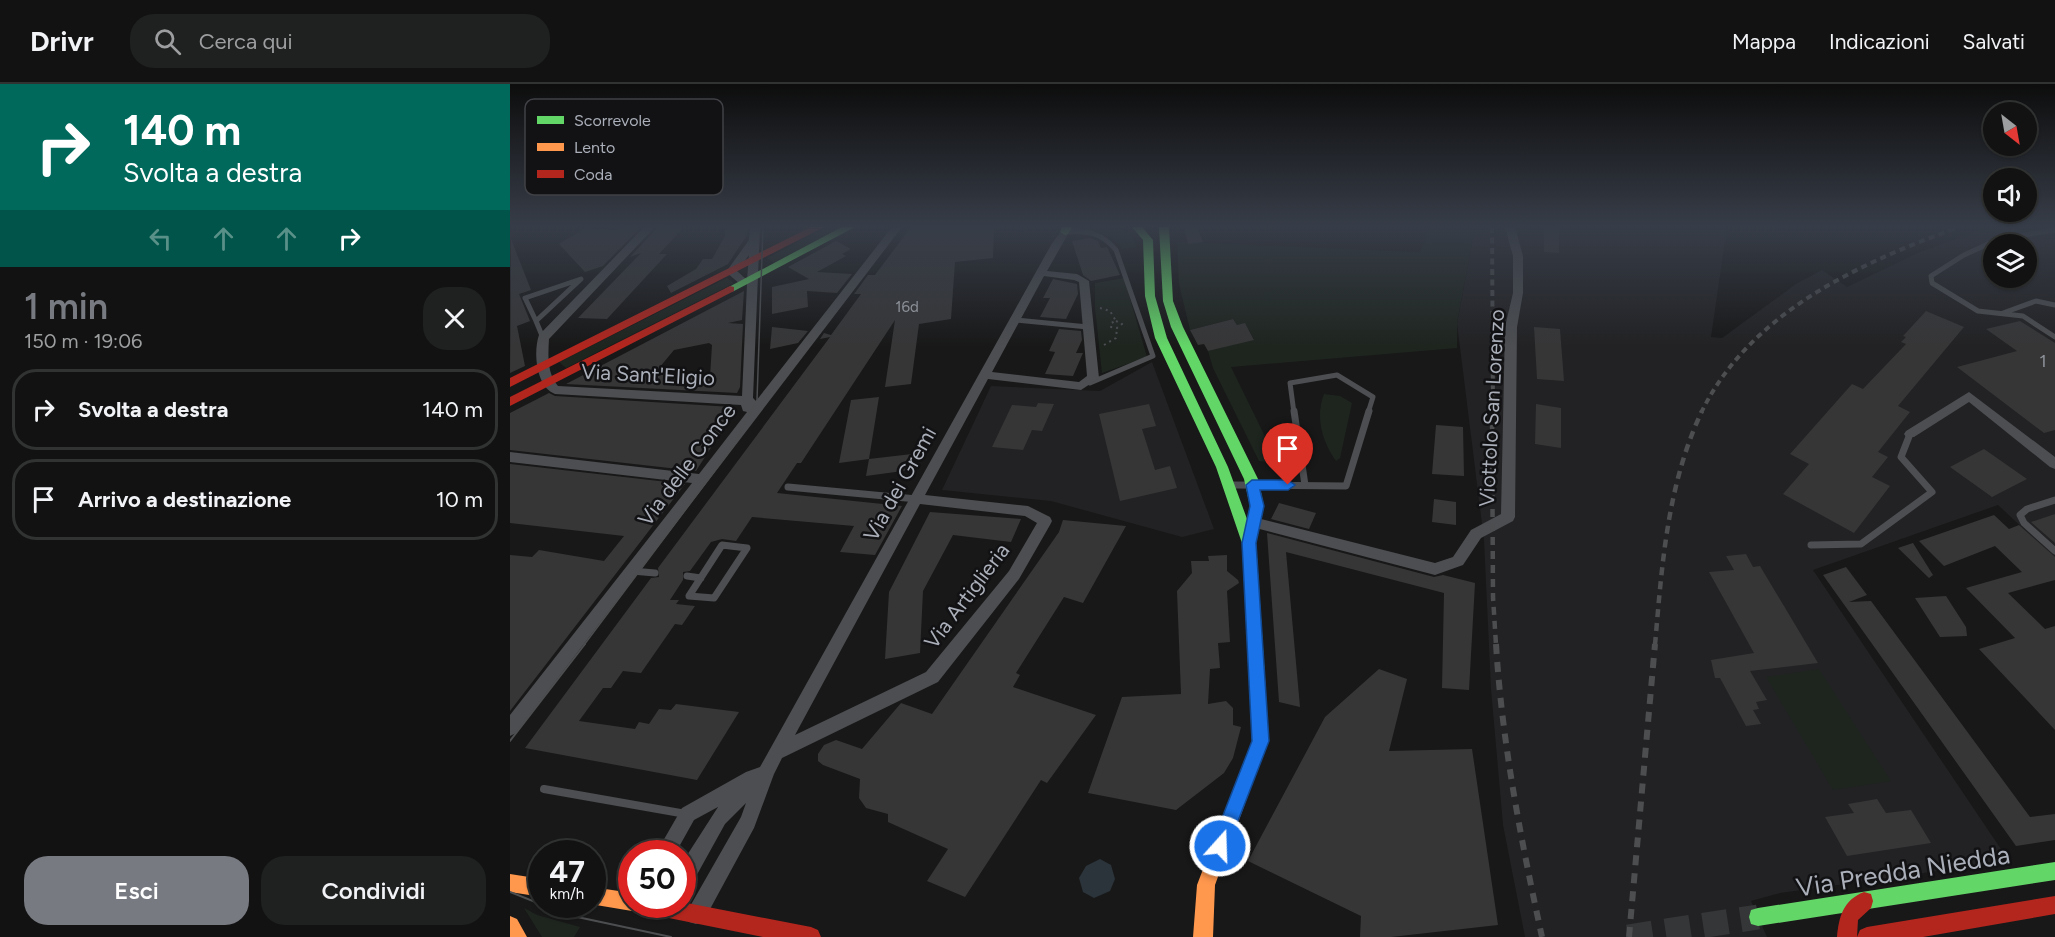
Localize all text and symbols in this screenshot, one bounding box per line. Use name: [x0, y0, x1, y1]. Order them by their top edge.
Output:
search box: [130, 14, 550, 68]
text: Drivr: [30, 24, 94, 58]
icon: search: [151, 25, 184, 58]
text: Cerca qui: [199, 28, 293, 55]
text: Mappa: [1732, 29, 1796, 54]
text: Indicazioni: [1829, 29, 1930, 54]
text: Salvati: [1963, 29, 2025, 54]
legend: [525, 99, 723, 195]
north arrow: [1983, 102, 2037, 156]
map controls: [1983, 102, 2037, 288]
text: 140 m: [123, 105, 241, 156]
icon: right: [24, 108, 102, 186]
text: Scorrevole: [574, 111, 651, 130]
text: Lento: [574, 138, 615, 157]
text: Svolta a destra: [123, 156, 302, 189]
text: Coda: [574, 165, 612, 184]
button: sound: [1983, 168, 2037, 222]
icon: left: [144, 222, 177, 255]
icon: ahead: [207, 222, 240, 255]
icon: ahead: [270, 222, 303, 255]
icon: right: [333, 222, 366, 255]
button: layers: [1983, 234, 2037, 288]
text: 1 min: [24, 285, 108, 328]
button: close: [423, 287, 486, 350]
house number: 16d: [895, 298, 919, 316]
street label: Viottolo San Lorenzo: [1474, 308, 1509, 507]
text: 150 m · 19:06: [24, 329, 142, 353]
house number: 1: [2039, 350, 2047, 372]
street label: Via Sant'Eligio: [580, 359, 716, 390]
icon: right: [27, 393, 60, 426]
text: Svolta a destra: [78, 396, 228, 423]
text: 140 m: [422, 396, 483, 423]
street label: Via delle Conce: [632, 399, 741, 531]
street label: Via dei Gremi: [858, 422, 941, 545]
pin: [1262, 423, 1313, 485]
icon: arrive: [1271, 432, 1304, 465]
icon: arrive: [27, 483, 60, 516]
text: Arrivo a destinazione: [78, 486, 291, 513]
text: 10 m: [436, 486, 483, 513]
street label: Via Artiglieria: [919, 538, 1014, 653]
position arrow: [1188, 814, 1252, 878]
street label: Via Predda Niedda: [1794, 838, 2012, 904]
speed limit sign: 50: [618, 840, 696, 918]
text: 47: [549, 853, 585, 890]
button: Esci: [24, 856, 249, 925]
button: Condividi: [261, 856, 486, 925]
text: km/h: [550, 885, 584, 903]

